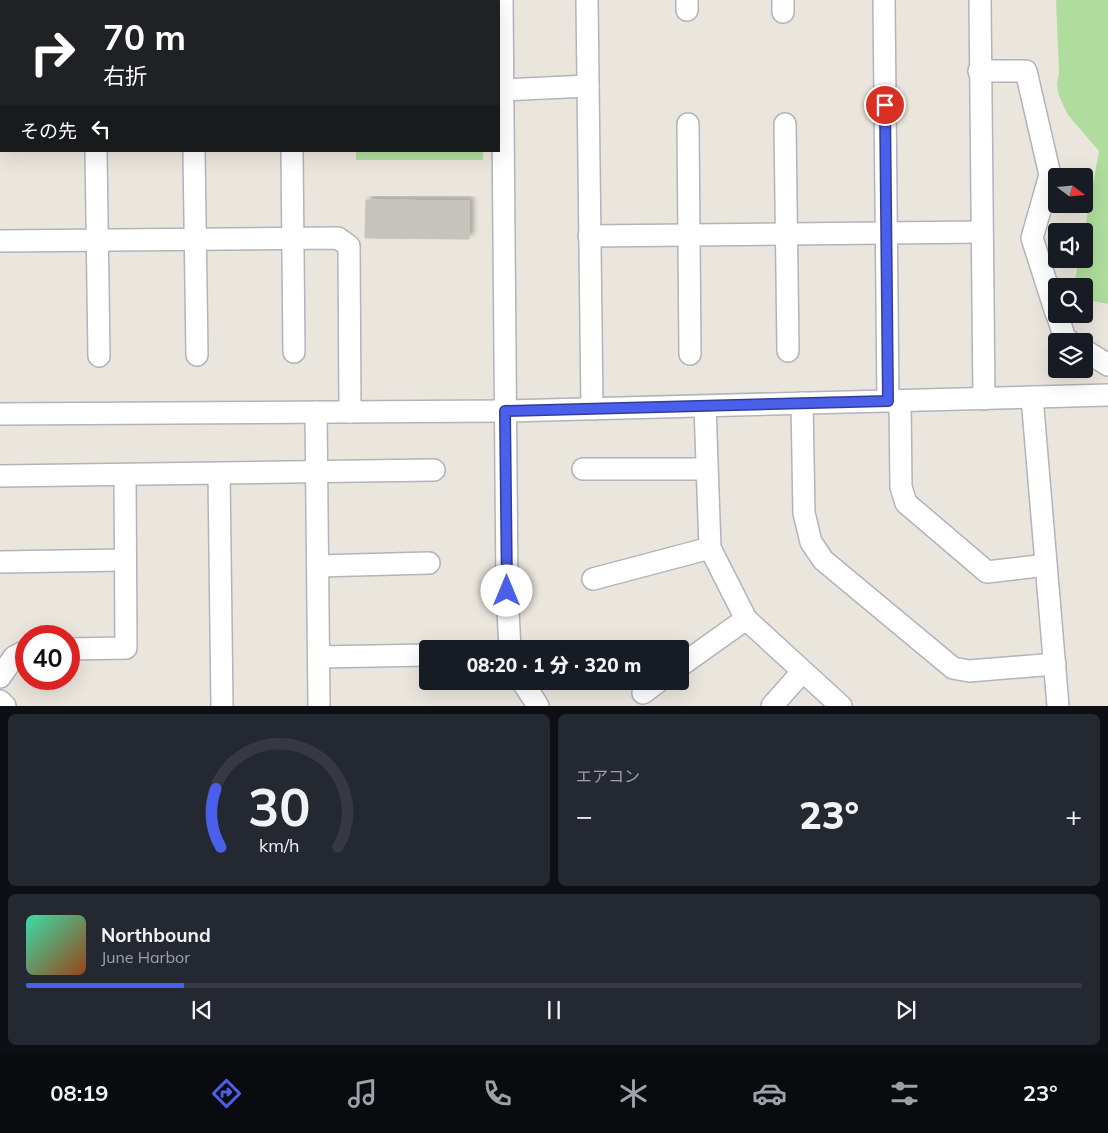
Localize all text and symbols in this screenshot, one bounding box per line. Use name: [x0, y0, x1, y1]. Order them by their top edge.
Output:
text: 70 m: [103, 15, 186, 59]
icon: right: [20, 20, 85, 85]
text: 右折: [103, 62, 147, 90]
pin: [864, 84, 906, 126]
icon: arrive: [871, 91, 899, 119]
icon: left: [87, 115, 115, 143]
text: その先: [20, 119, 77, 143]
north arrow: [1048, 168, 1092, 212]
map controls: [1048, 168, 1093, 378]
button: sound: [1048, 223, 1093, 268]
button: search: [1048, 278, 1093, 323]
button: layers: [1048, 333, 1093, 378]
position arrow: [480, 564, 532, 616]
speed limit sign: 40: [15, 625, 80, 690]
text: 08:20 · 1 分 · 320 m: [467, 653, 641, 677]
text: エアコン: [576, 766, 640, 786]
text: 30: [248, 774, 310, 839]
text: 23°: [799, 791, 859, 839]
text: −: [576, 798, 593, 833]
text: +: [1065, 798, 1082, 833]
text: km/h: [259, 834, 299, 856]
text: Northbound: [101, 923, 211, 947]
text: June Harbor: [101, 947, 190, 967]
icon: previous: [188, 996, 216, 1024]
icon: pause: [540, 996, 568, 1024]
icon: next: [892, 996, 920, 1024]
icon: directions: [209, 1076, 244, 1111]
icon: music: [345, 1076, 380, 1111]
icon: phone: [480, 1076, 515, 1111]
icon: climate: [616, 1076, 651, 1111]
icon: car: [752, 1076, 787, 1111]
icon: filters: [887, 1076, 922, 1111]
text: 08:19: [50, 1079, 109, 1107]
text: 23°: [1023, 1079, 1058, 1107]

